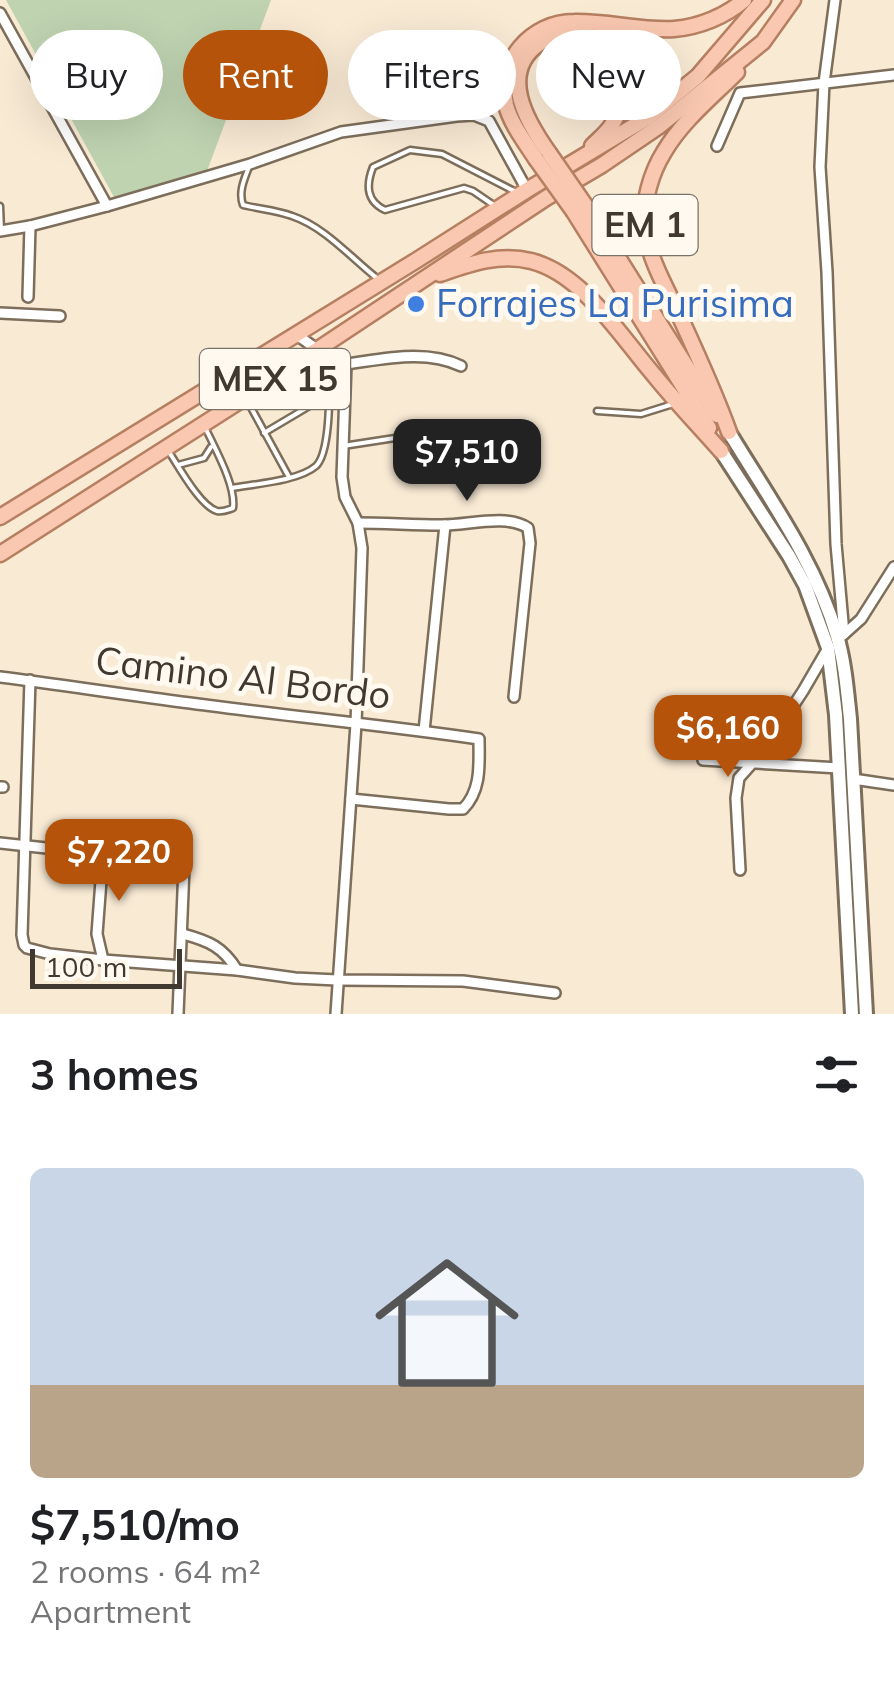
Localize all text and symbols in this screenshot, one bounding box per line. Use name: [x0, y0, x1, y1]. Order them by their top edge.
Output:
chip: Buy: [30, 30, 163, 120]
chip: Rent: [183, 30, 328, 120]
chip: Filters: [348, 30, 516, 120]
chip: New: [536, 30, 681, 120]
road number: EM 1: [592, 195, 698, 255]
place label: Forrajes La Purisima: [436, 279, 794, 327]
marker: Forrajes La Purisima: [405, 293, 427, 315]
road number: MEX 15: [200, 349, 350, 409]
pin: $7,510: [386, 419, 548, 504]
text: $7,510: [415, 431, 519, 471]
street label: Camino Al Bordo: [93, 635, 393, 719]
pin: $6,160: [647, 695, 809, 780]
text: $6,160: [676, 707, 780, 747]
pin: $7,220: [38, 819, 200, 904]
text: $7,220: [67, 831, 171, 871]
scale bar: [30, 944, 182, 988]
text: 100 m: [45, 949, 127, 984]
icon: filters: [809, 1047, 864, 1102]
text: 3 homes: [30, 1048, 199, 1101]
icon: home: [357, 1233, 537, 1413]
text: $7,510/mo: [30, 1498, 240, 1551]
text: 2 rooms · 64 m²: [30, 1551, 261, 1591]
text: Apartment: [30, 1591, 191, 1631]

